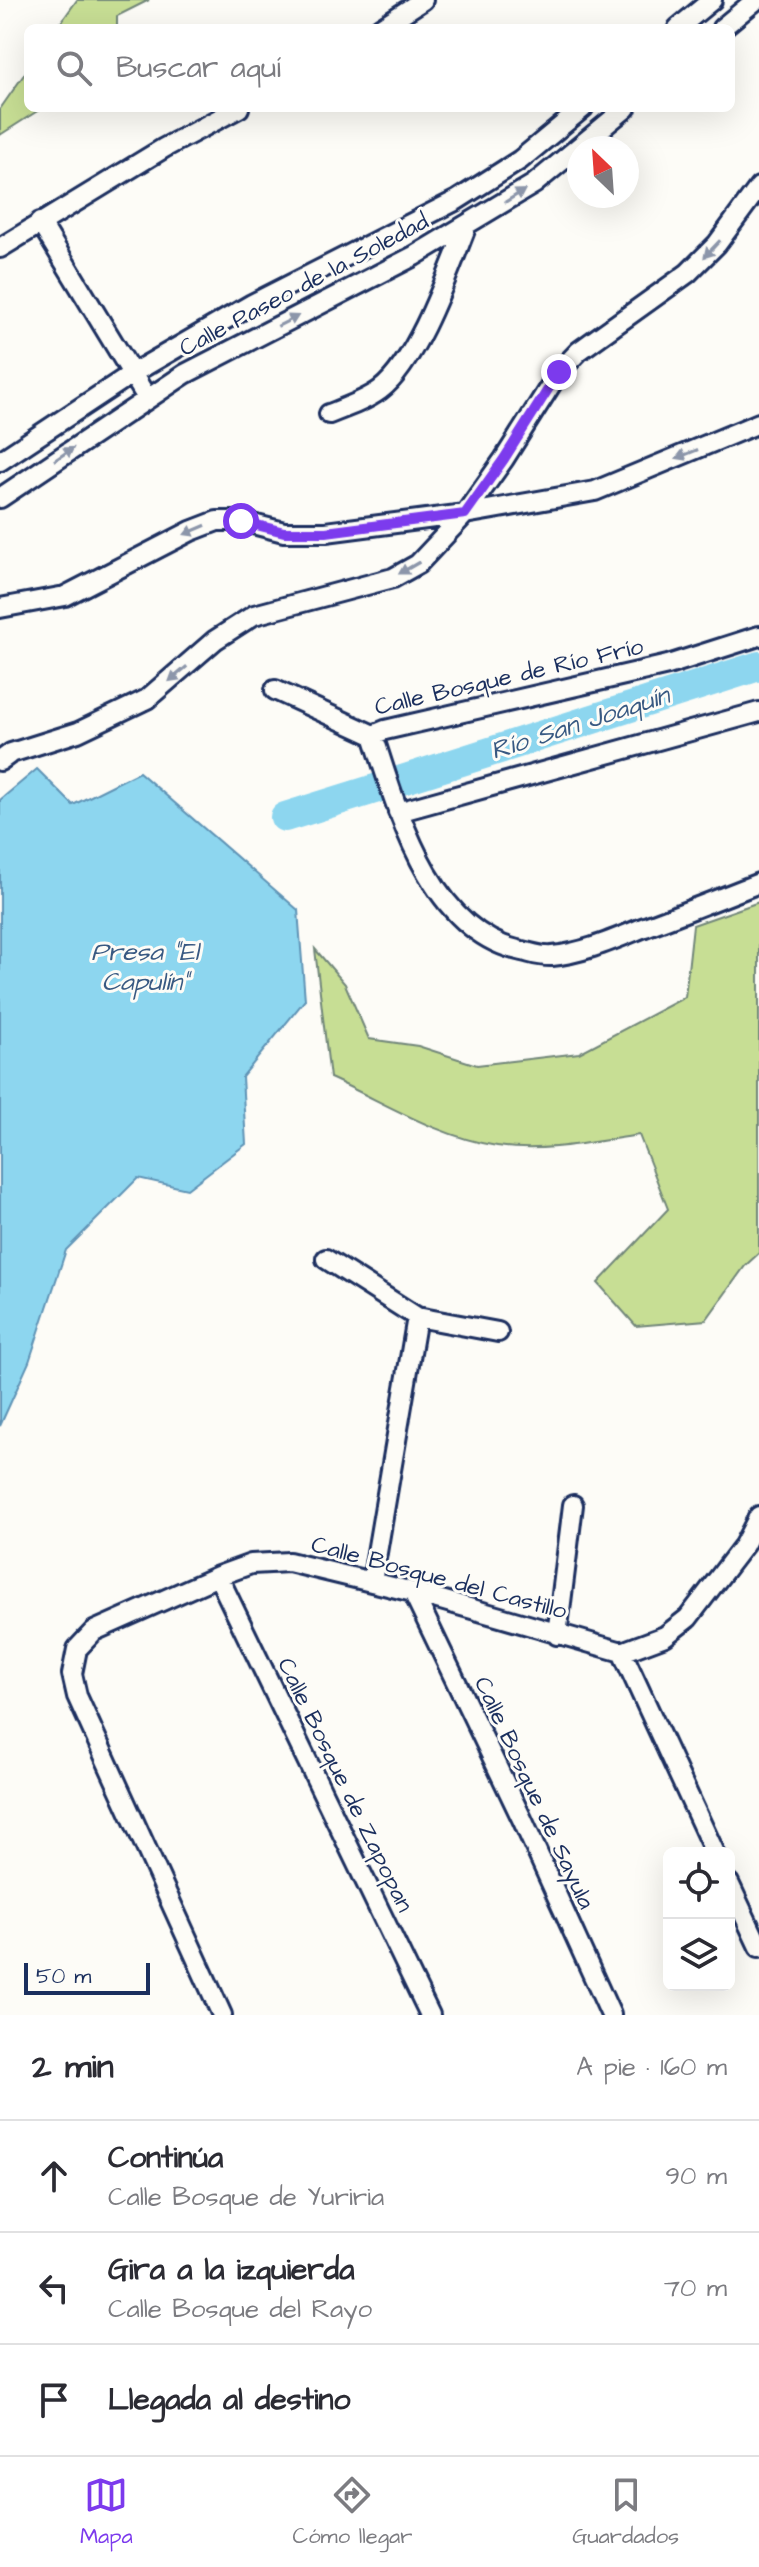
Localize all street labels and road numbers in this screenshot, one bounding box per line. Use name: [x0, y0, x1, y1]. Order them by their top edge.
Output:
street label: Calle Paseo de la Soledad: [173, 205, 435, 365]
street label: Calle Bosque de Río Frío: [371, 629, 647, 724]
street label: Calle Bosque del Castillo: [307, 1527, 571, 1629]
street label: Calle Bosque de Zapopan: [268, 1652, 422, 1918]
street label: Calle Bosque de Sayula: [464, 1671, 603, 1915]

